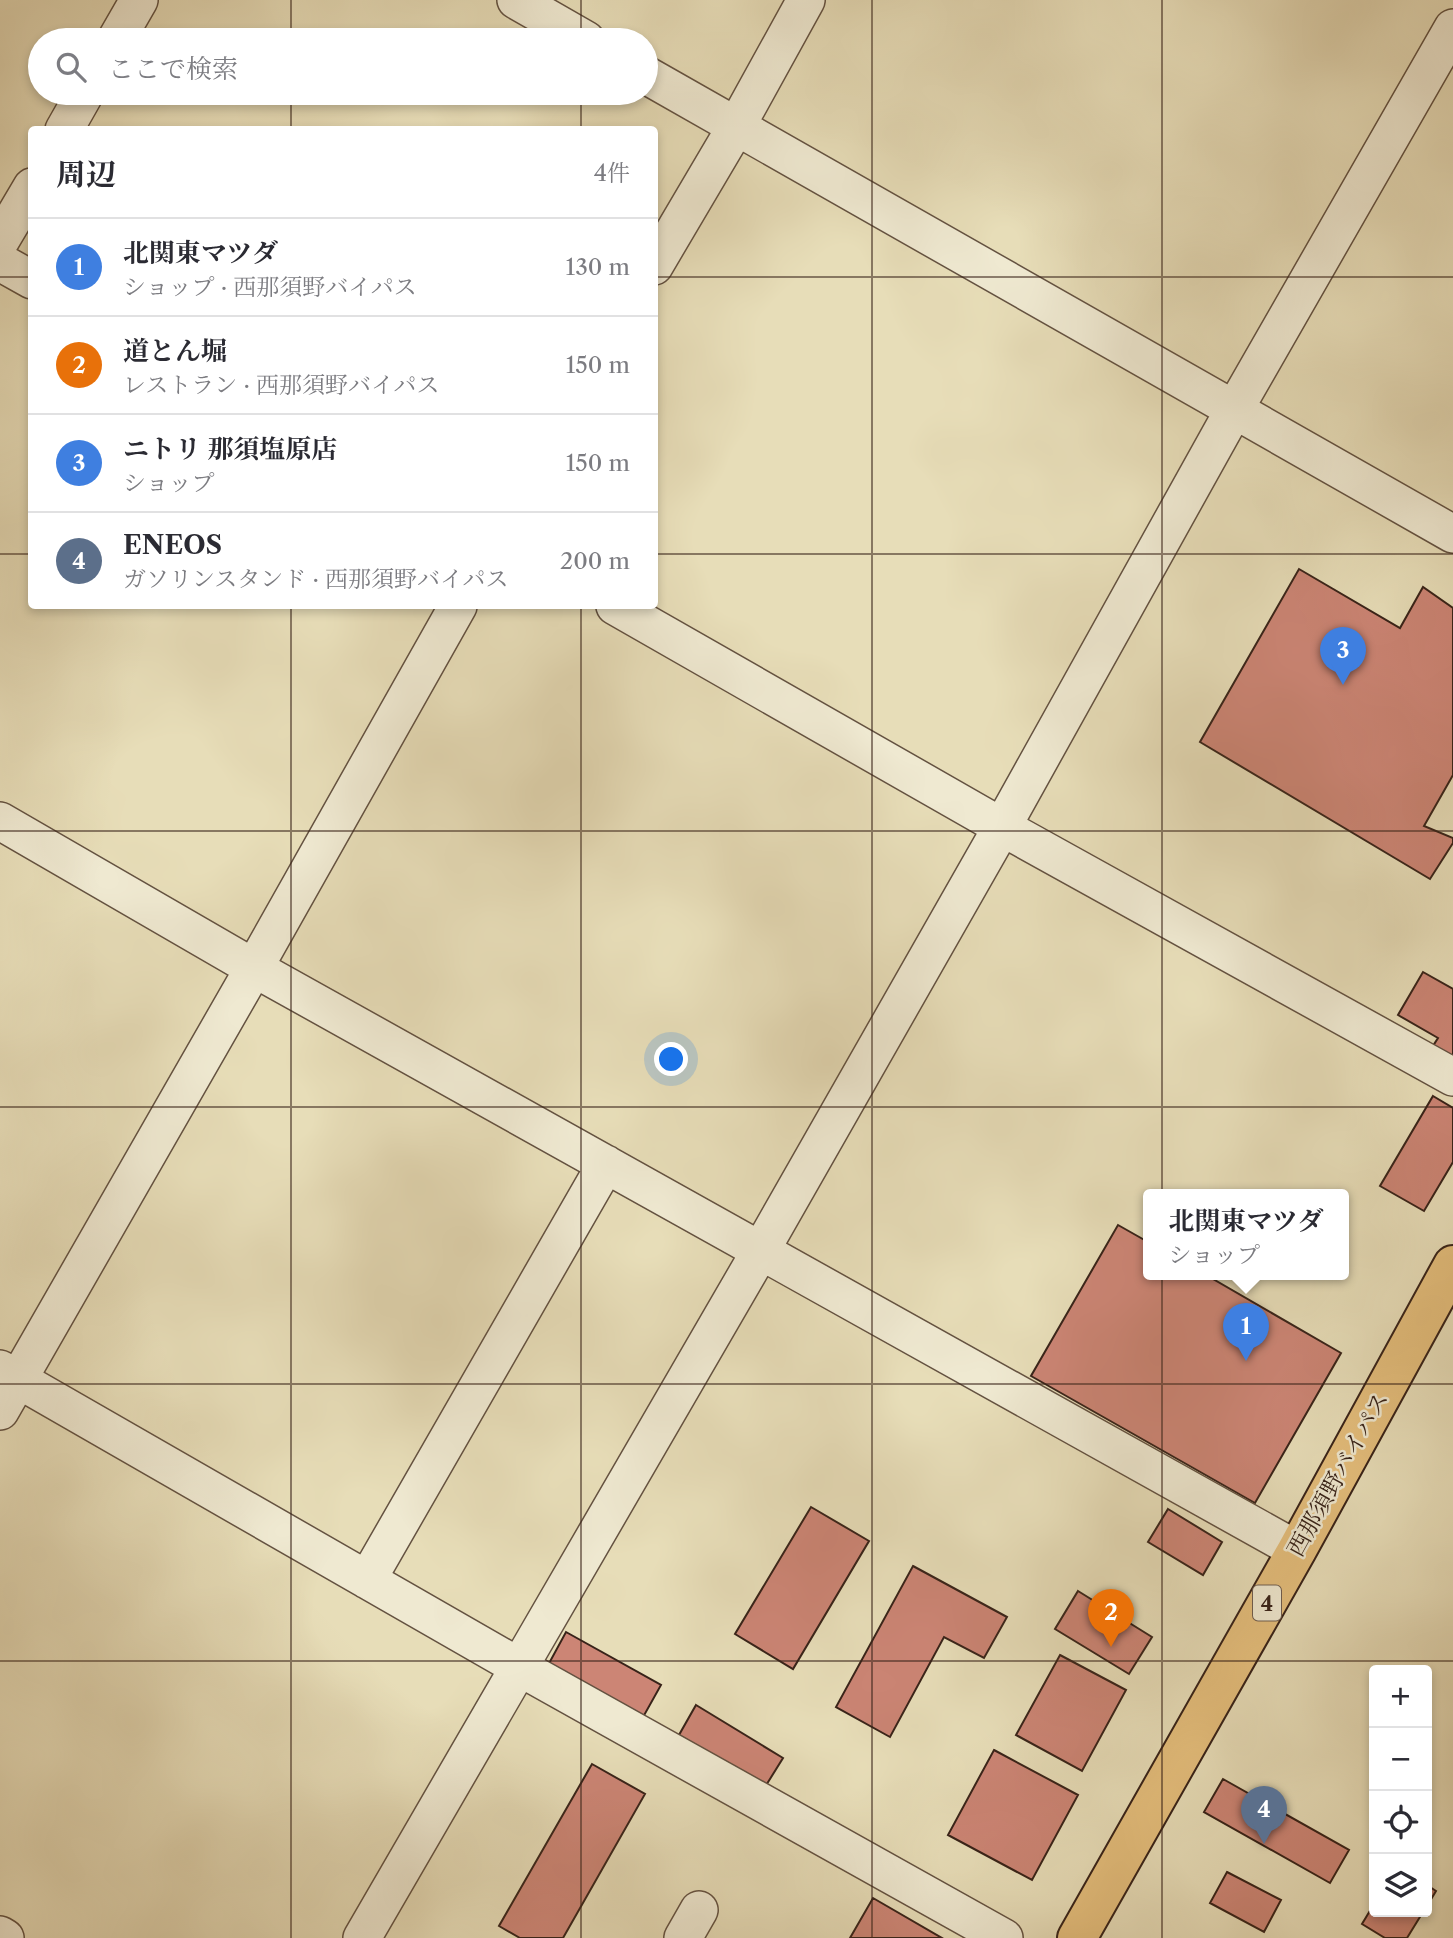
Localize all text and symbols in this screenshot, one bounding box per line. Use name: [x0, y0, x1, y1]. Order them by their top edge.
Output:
search box: [28, 28, 658, 105]
icon: search: [52, 48, 90, 86]
text: ここで検索: [108, 53, 238, 85]
text: 周辺: [56, 156, 116, 193]
text: 4件: [594, 159, 630, 187]
text: 北関東マツダ: [123, 237, 278, 269]
text: 1: [74, 253, 84, 281]
text: 130 m: [566, 253, 630, 281]
text: ショップ · 西那須野バイパス: [123, 273, 417, 301]
text: 道とん堀: [123, 335, 227, 367]
text: 2: [72, 351, 86, 379]
text: 150 m: [566, 351, 630, 379]
text: レストラン · 西那須野バイパス: [123, 371, 440, 399]
text: ニトリ 那須塩原店: [123, 433, 338, 465]
text: 3: [73, 449, 86, 477]
text: 150 m: [566, 449, 630, 477]
text: ショップ: [123, 469, 215, 497]
text: ENEOS: [123, 529, 222, 561]
text: 4: [72, 547, 86, 575]
text: 200 m: [560, 547, 630, 575]
text: ガソリンスタンド · 西那須野バイパス: [123, 565, 509, 593]
pin: 3: [1320, 627, 1366, 685]
your location: [654, 1042, 688, 1076]
popup: [1143, 1189, 1349, 1280]
text: 北関東マツダ: [1169, 1205, 1323, 1237]
text: ショップ: [1169, 1241, 1260, 1269]
pin: 1: [1223, 1303, 1269, 1361]
street label: 西那須野バイパス: [1281, 1387, 1395, 1561]
road number: 4: [1253, 1586, 1281, 1620]
pin: 2: [1088, 1589, 1134, 1647]
map controls: [1369, 1665, 1432, 1917]
button: +: [1369, 1665, 1432, 1728]
button: −: [1369, 1728, 1432, 1791]
pin: 4: [1241, 1786, 1287, 1844]
button: locate: [1369, 1791, 1432, 1854]
button: layers: [1369, 1854, 1432, 1917]

